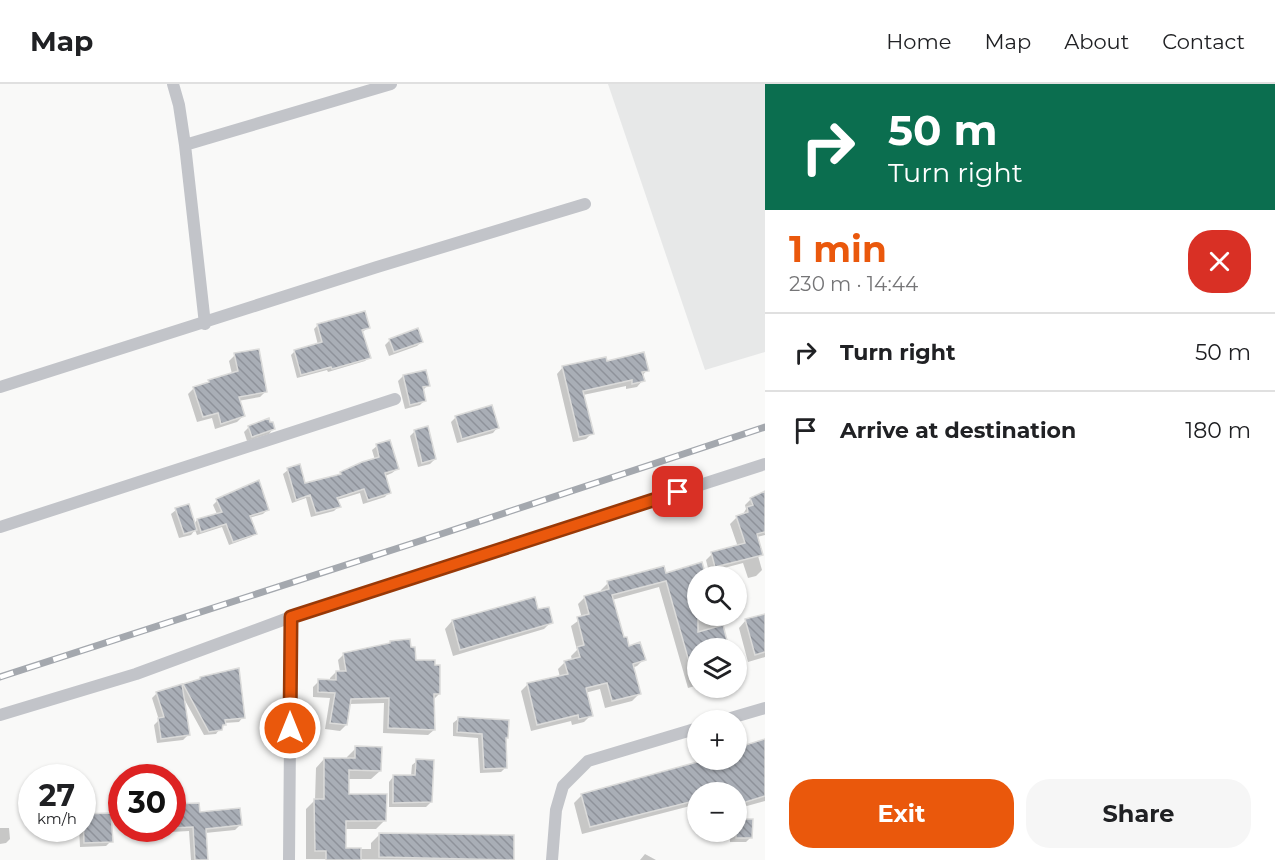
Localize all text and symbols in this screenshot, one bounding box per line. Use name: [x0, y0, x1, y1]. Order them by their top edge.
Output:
text: Map: [30, 24, 93, 58]
text: Home: [886, 29, 951, 54]
text: Map: [984, 29, 1031, 54]
text: About: [1064, 29, 1129, 54]
text: Contact: [1162, 29, 1245, 54]
text: 50 m: [888, 104, 997, 156]
icon: right: [789, 108, 867, 186]
text: Turn right: [888, 156, 1023, 189]
text: 1 min: [789, 227, 887, 271]
button: close: [1188, 230, 1251, 293]
text: 230 m · 14:44: [789, 272, 918, 296]
icon: right: [789, 336, 822, 369]
text: Turn right: [840, 339, 955, 366]
text: 50 m: [1195, 339, 1251, 366]
icon: arrive: [789, 414, 822, 447]
text: Arrive at destination: [840, 417, 1076, 444]
text: 180 m: [1185, 417, 1251, 444]
pin: [652, 466, 703, 517]
icon: arrive: [661, 475, 694, 508]
map controls: [687, 566, 747, 842]
button: search: [687, 566, 747, 626]
button: layers: [687, 638, 747, 698]
position arrow: [258, 696, 322, 760]
button: +: [687, 710, 747, 770]
speed limit sign: 30: [108, 764, 186, 842]
text: 27: [39, 777, 75, 814]
button: Exit: [789, 779, 1014, 848]
button: Share: [1026, 779, 1251, 848]
button: −: [687, 782, 747, 842]
text: km/h: [37, 809, 77, 828]

